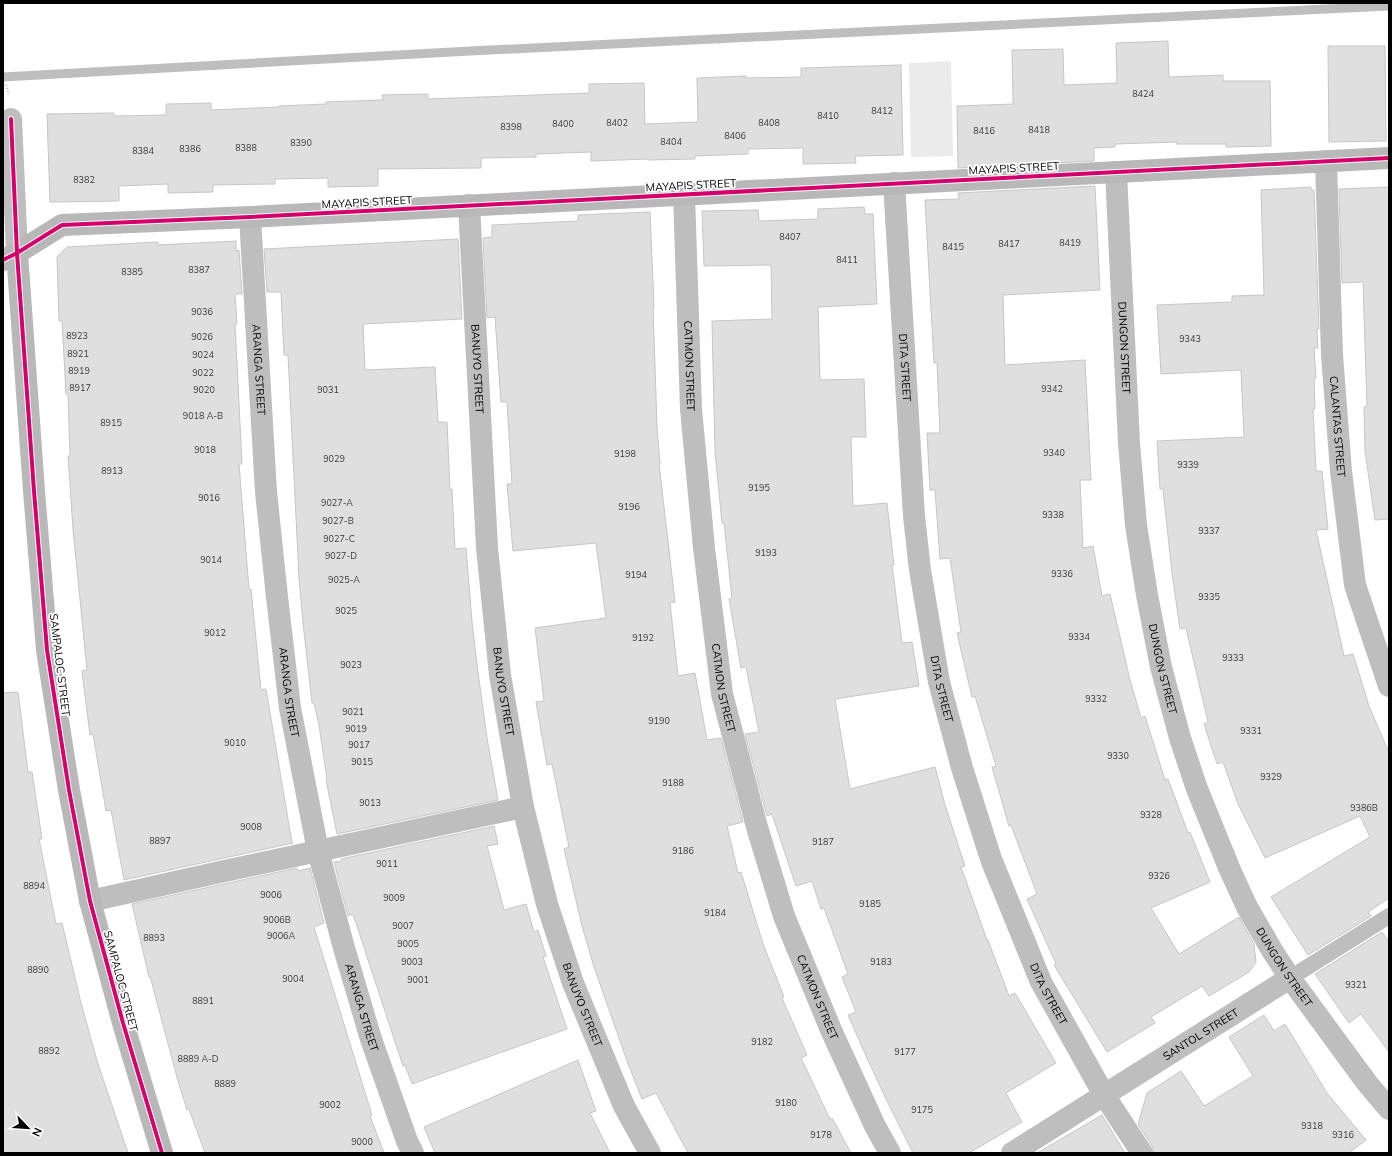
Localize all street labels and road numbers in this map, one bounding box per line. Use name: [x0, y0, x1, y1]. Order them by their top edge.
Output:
street label: MAYAPIS STREET: [968, 159, 1060, 177]
street label: MAYAPIS STREET: [645, 176, 737, 194]
street label: MAYAPIS STREET: [321, 193, 413, 211]
street label: DUNGON STREET: [1115, 301, 1134, 395]
street label: CATMON STREET: [681, 320, 698, 412]
street label: ARANGA STREET: [249, 324, 269, 416]
street label: BANUYO STREET: [468, 324, 487, 414]
street label: DITA STREET: [896, 333, 914, 403]
street label: CALANTAS STREET: [1327, 376, 1349, 478]
street label: SAMPALOC STREET: [47, 613, 73, 718]
street label: DUNGON STREET: [1146, 622, 1180, 716]
street label: CATMON STREET: [709, 642, 739, 734]
street label: ARANGA STREET: [276, 646, 303, 739]
street label: BANUYO STREET: [490, 646, 518, 737]
street label: DITA STREET: [928, 655, 957, 724]
street label: DUNGON STREET: [1253, 925, 1316, 1010]
street label: SAMPALOC STREET: [101, 929, 141, 1033]
street label: CATMON STREET: [794, 952, 842, 1042]
street label: BANUYO STREET: [560, 961, 606, 1049]
street label: DITA STREET: [1027, 961, 1071, 1028]
street label: ARANGA STREET: [342, 962, 382, 1054]
street label: SANTOL STREET: [1160, 1005, 1242, 1063]

